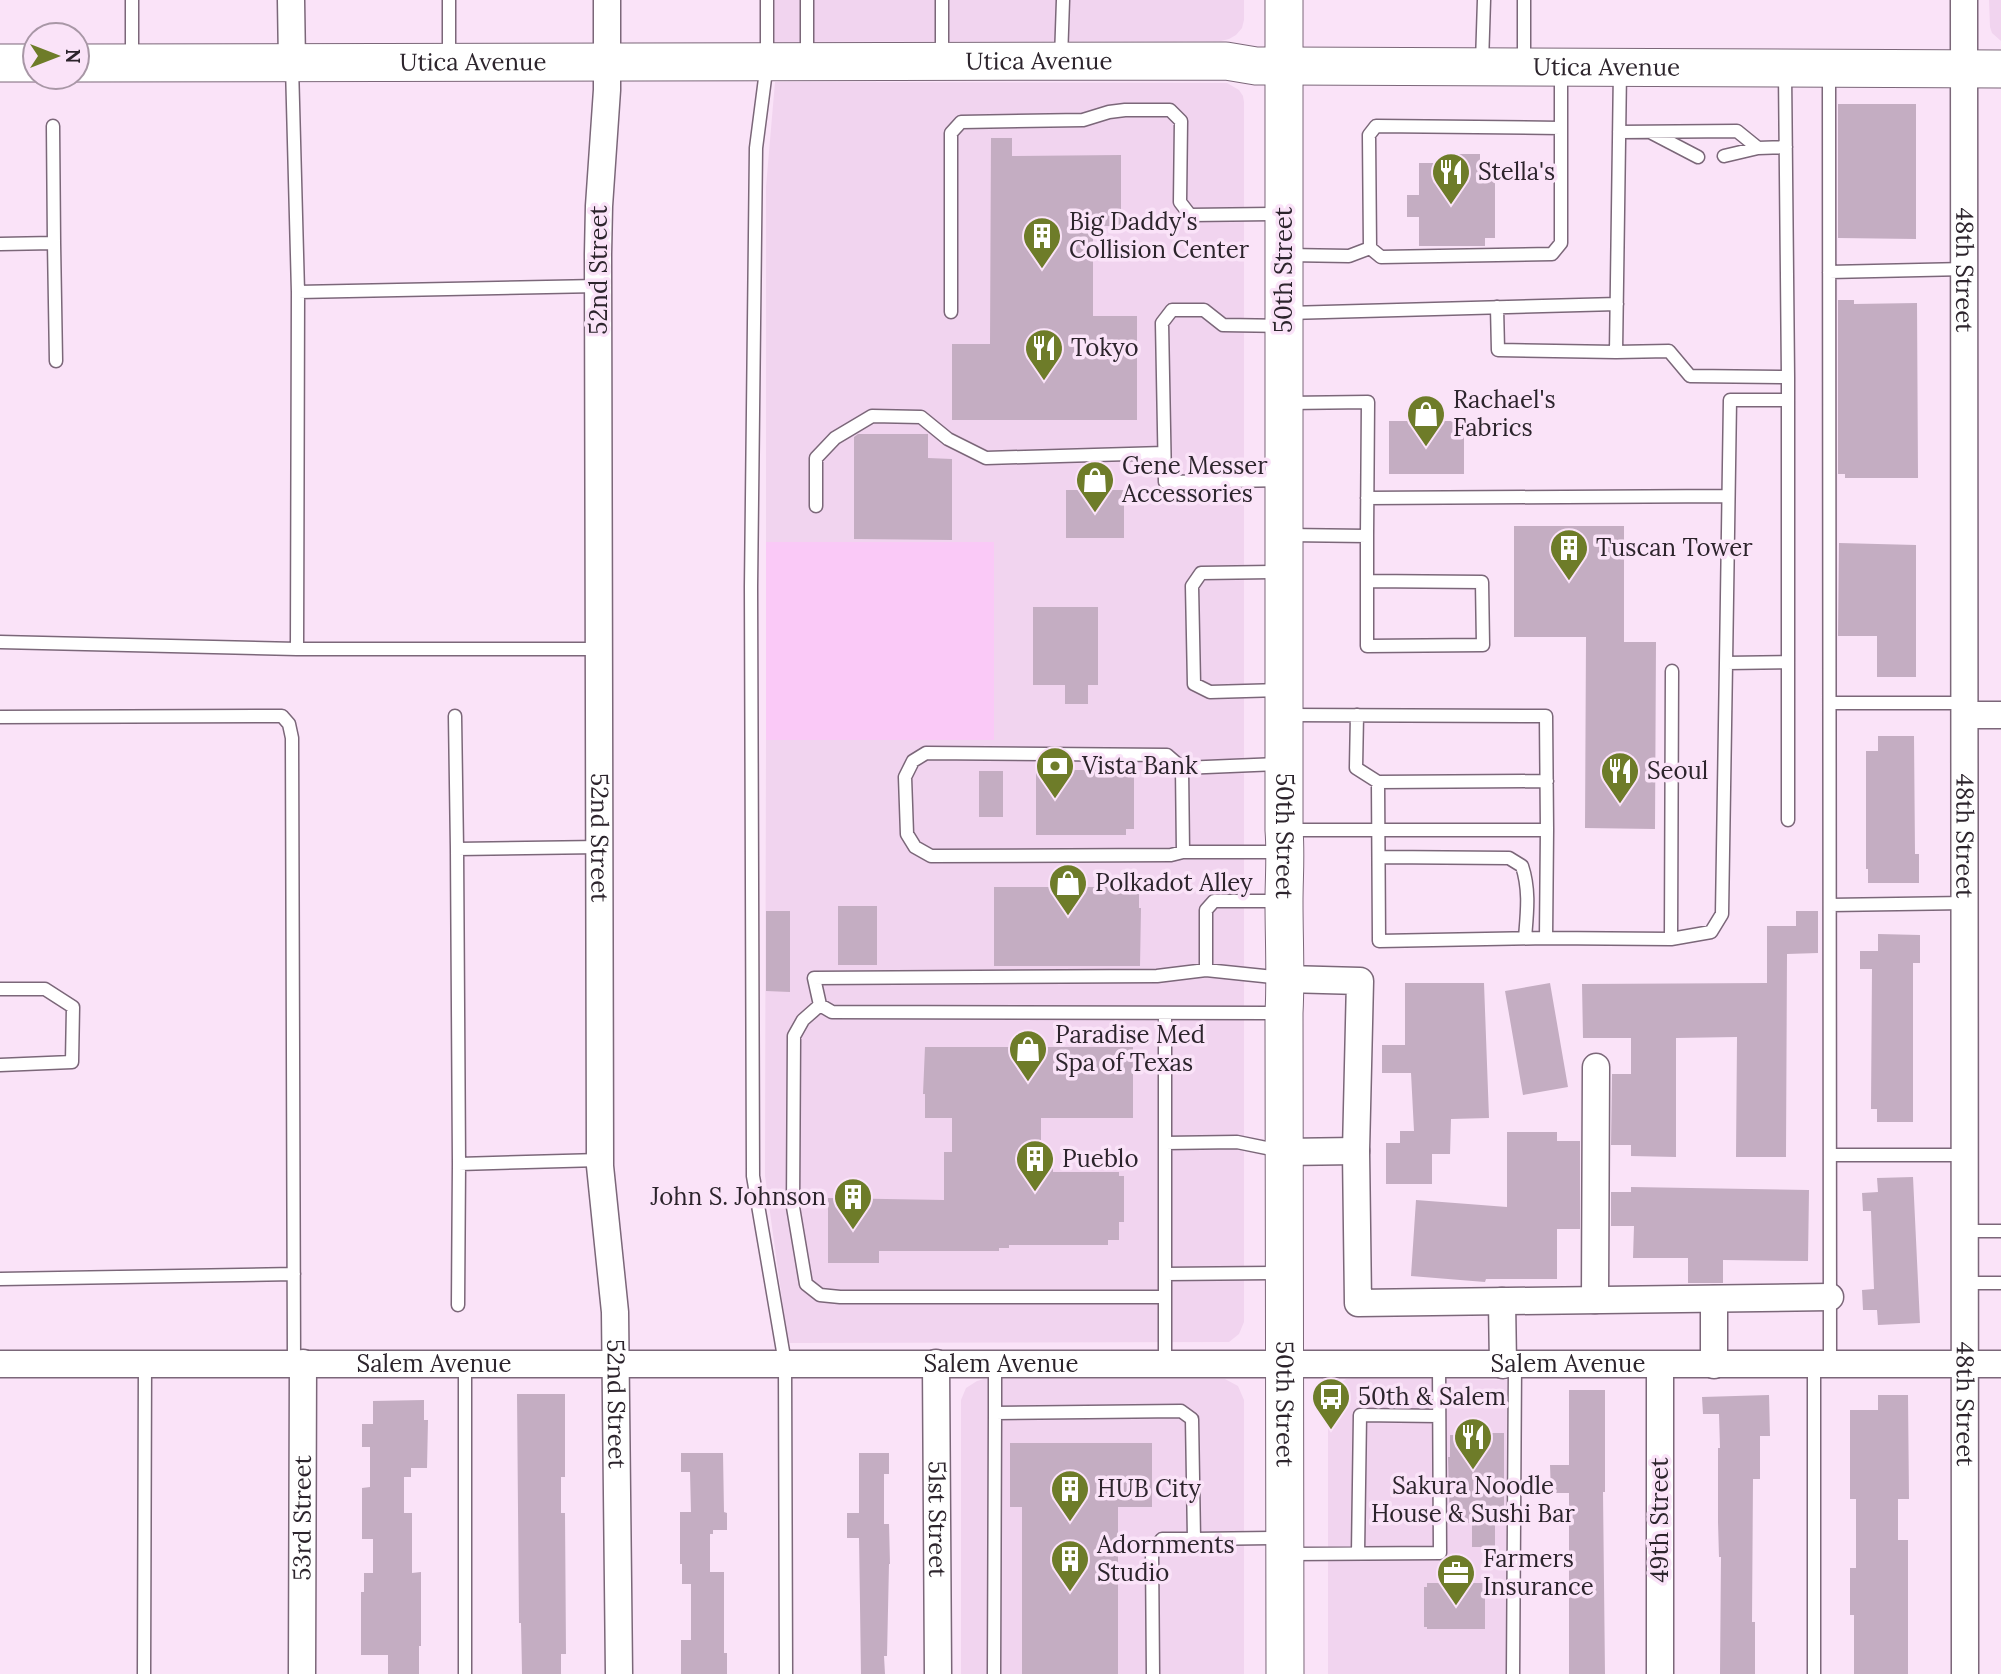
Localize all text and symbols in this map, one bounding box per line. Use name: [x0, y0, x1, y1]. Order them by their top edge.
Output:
north arrow: [21, 21, 91, 91]
street label: Utica Avenue: [966, 45, 1112, 76]
street label: Utica Avenue: [400, 46, 546, 77]
text: N: [61, 49, 85, 64]
street label: Utica Avenue: [1533, 51, 1680, 83]
restaurant icon: Stella's: [1430, 151, 1472, 206]
place label: Stella's: [1478, 156, 1555, 187]
street label: 52nd Street: [583, 205, 614, 335]
place label: Big Daddy's Collision Center: [1069, 206, 1250, 265]
street label: 50th Street: [1268, 206, 1299, 333]
street label: 48th Street: [1949, 208, 1980, 333]
building icon: Big Daddy's Collision Center: [1021, 215, 1063, 270]
restaurant icon: Tokyo: [1023, 327, 1065, 382]
place label: Tokyo: [1071, 332, 1139, 363]
place label: Rachael's Fabrics: [1453, 384, 1556, 443]
shop icon: Rachael's Fabrics: [1405, 393, 1447, 448]
place label: Gene Messer Accessories: [1121, 450, 1268, 509]
shop icon: Gene Messer Accessories: [1074, 459, 1116, 514]
building icon: Tuscan Tower: [1548, 527, 1590, 582]
place label: Tuscan Tower: [1596, 532, 1753, 563]
bank icon: Vista Bank: [1034, 745, 1076, 800]
place label: Vista Bank: [1081, 750, 1198, 781]
restaurant icon: Seoul: [1599, 750, 1641, 805]
place label: Seoul: [1647, 755, 1708, 786]
street label: 52nd Street: [584, 773, 615, 903]
street label: 50th Street: [1269, 773, 1301, 900]
street label: 48th Street: [1949, 774, 1981, 899]
shop icon: Polkadot Alley: [1047, 862, 1089, 917]
place label: Polkadot Alley: [1095, 867, 1253, 898]
place label: Paradise Med Spa of Texas: [1055, 1019, 1205, 1078]
shop icon: Paradise Med Spa of Texas: [1007, 1028, 1049, 1083]
building icon: Pueblo: [1014, 1138, 1056, 1193]
place label: Pueblo: [1062, 1143, 1138, 1174]
building icon: John S. Johnson: [832, 1176, 874, 1231]
place label: John S. Johnson: [650, 1181, 826, 1212]
street label: 52nd Street: [600, 1339, 633, 1469]
street label: 50th Street: [1269, 1341, 1301, 1468]
street label: 48th Street: [1950, 1342, 1981, 1467]
street label: Salem Avenue: [357, 1348, 511, 1379]
street label: Salem Avenue: [924, 1348, 1078, 1379]
street label: Salem Avenue: [1491, 1348, 1645, 1379]
bus stop icon: 50th & Salem: [1310, 1376, 1352, 1431]
place label: 50th & Salem: [1358, 1381, 1506, 1412]
restaurant icon: Sakura Noodle House & Sushi Bar: [1452, 1416, 1494, 1471]
street label: 53rd Street: [286, 1455, 318, 1581]
street label: 49th Street: [1644, 1457, 1675, 1582]
street label: 51st Street: [922, 1461, 953, 1578]
building icon: HUB City: [1049, 1468, 1091, 1523]
place label: Sakura Noodle House & Sushi Bar: [1371, 1470, 1576, 1529]
place label: HUB City: [1097, 1473, 1201, 1504]
place label: Adornments Studio: [1096, 1529, 1235, 1588]
building icon: Adornments Studio: [1049, 1538, 1091, 1593]
place label: Farmers Insurance: [1483, 1543, 1594, 1602]
office icon: Farmers Insurance: [1435, 1552, 1477, 1607]

